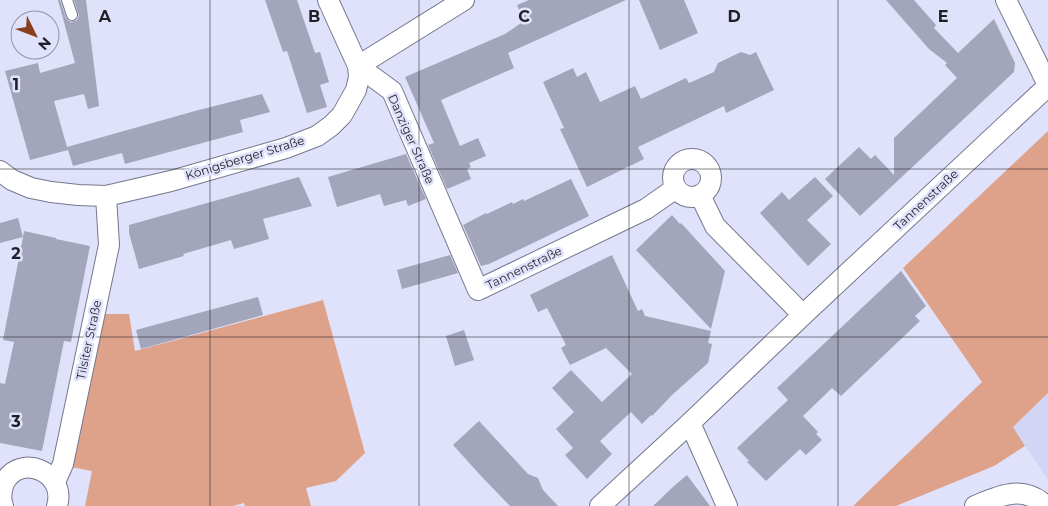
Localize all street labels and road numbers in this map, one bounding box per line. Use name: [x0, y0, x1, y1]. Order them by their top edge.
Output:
street label: Danziger Straße: [385, 92, 438, 186]
street label: Königsberger Straße: [184, 132, 306, 183]
street label: Tannenstraße: [890, 166, 961, 233]
street label: Tannenstraße: [483, 243, 564, 292]
street label: Tilsiter Straße: [73, 299, 104, 381]

